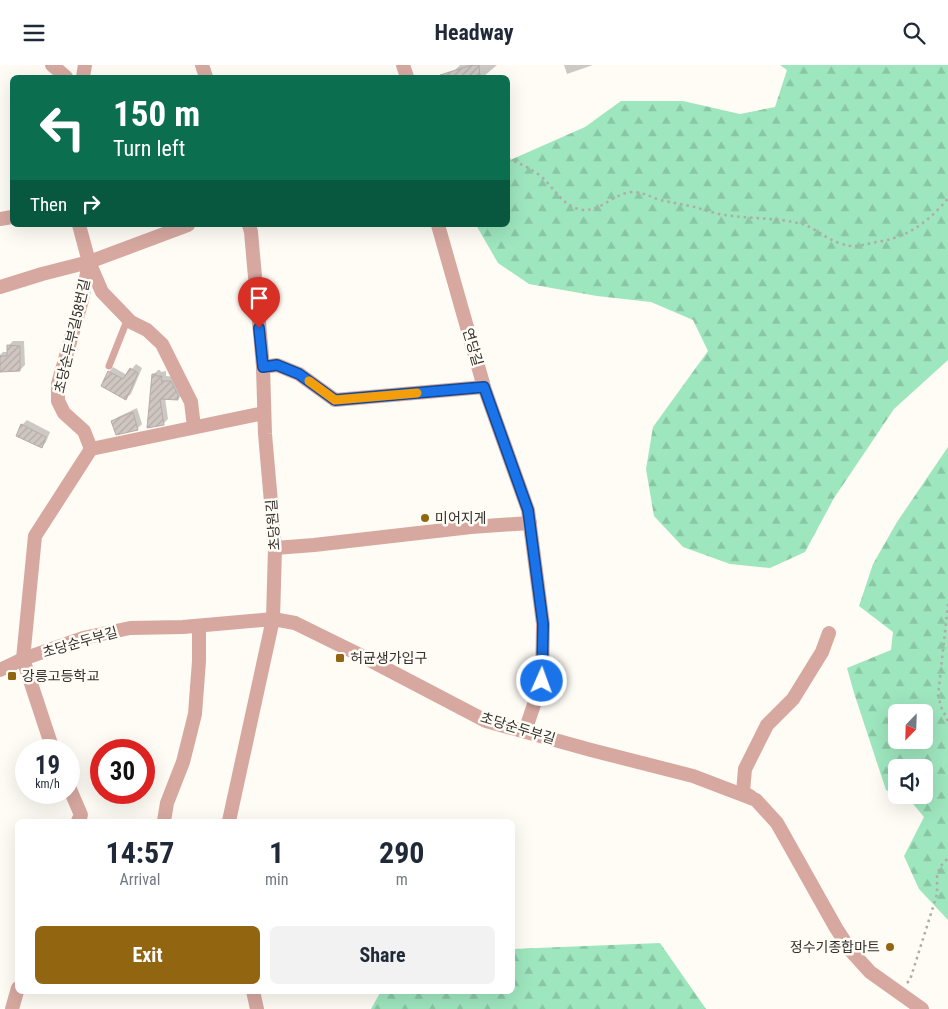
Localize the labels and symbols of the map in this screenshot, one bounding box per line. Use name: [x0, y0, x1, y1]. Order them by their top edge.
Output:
street label: 초당순두부길58번길: [51, 277, 93, 395]
pin: [238, 277, 280, 328]
street label: 연당길: [460, 326, 486, 368]
street label: 초당원길: [263, 499, 283, 551]
place label: 미어지게: [435, 510, 487, 526]
marker: 미어지게: [419, 512, 431, 524]
street label: 초당순두부길: [41, 624, 119, 660]
place label: 허균생가입구: [350, 650, 427, 666]
marker: 허균생가입구: [334, 652, 346, 664]
position arrow: [515, 654, 567, 706]
place label: 강릉고등학교: [22, 668, 99, 684]
marker: 강릉고등학교: [6, 670, 18, 682]
north arrow: [888, 704, 932, 749]
street label: 초당순두부길: [479, 709, 557, 747]
speed limit sign: 30: [90, 739, 155, 804]
place label: 정수기종합마트: [790, 939, 880, 955]
marker: 정수기종합마트: [884, 941, 896, 953]

